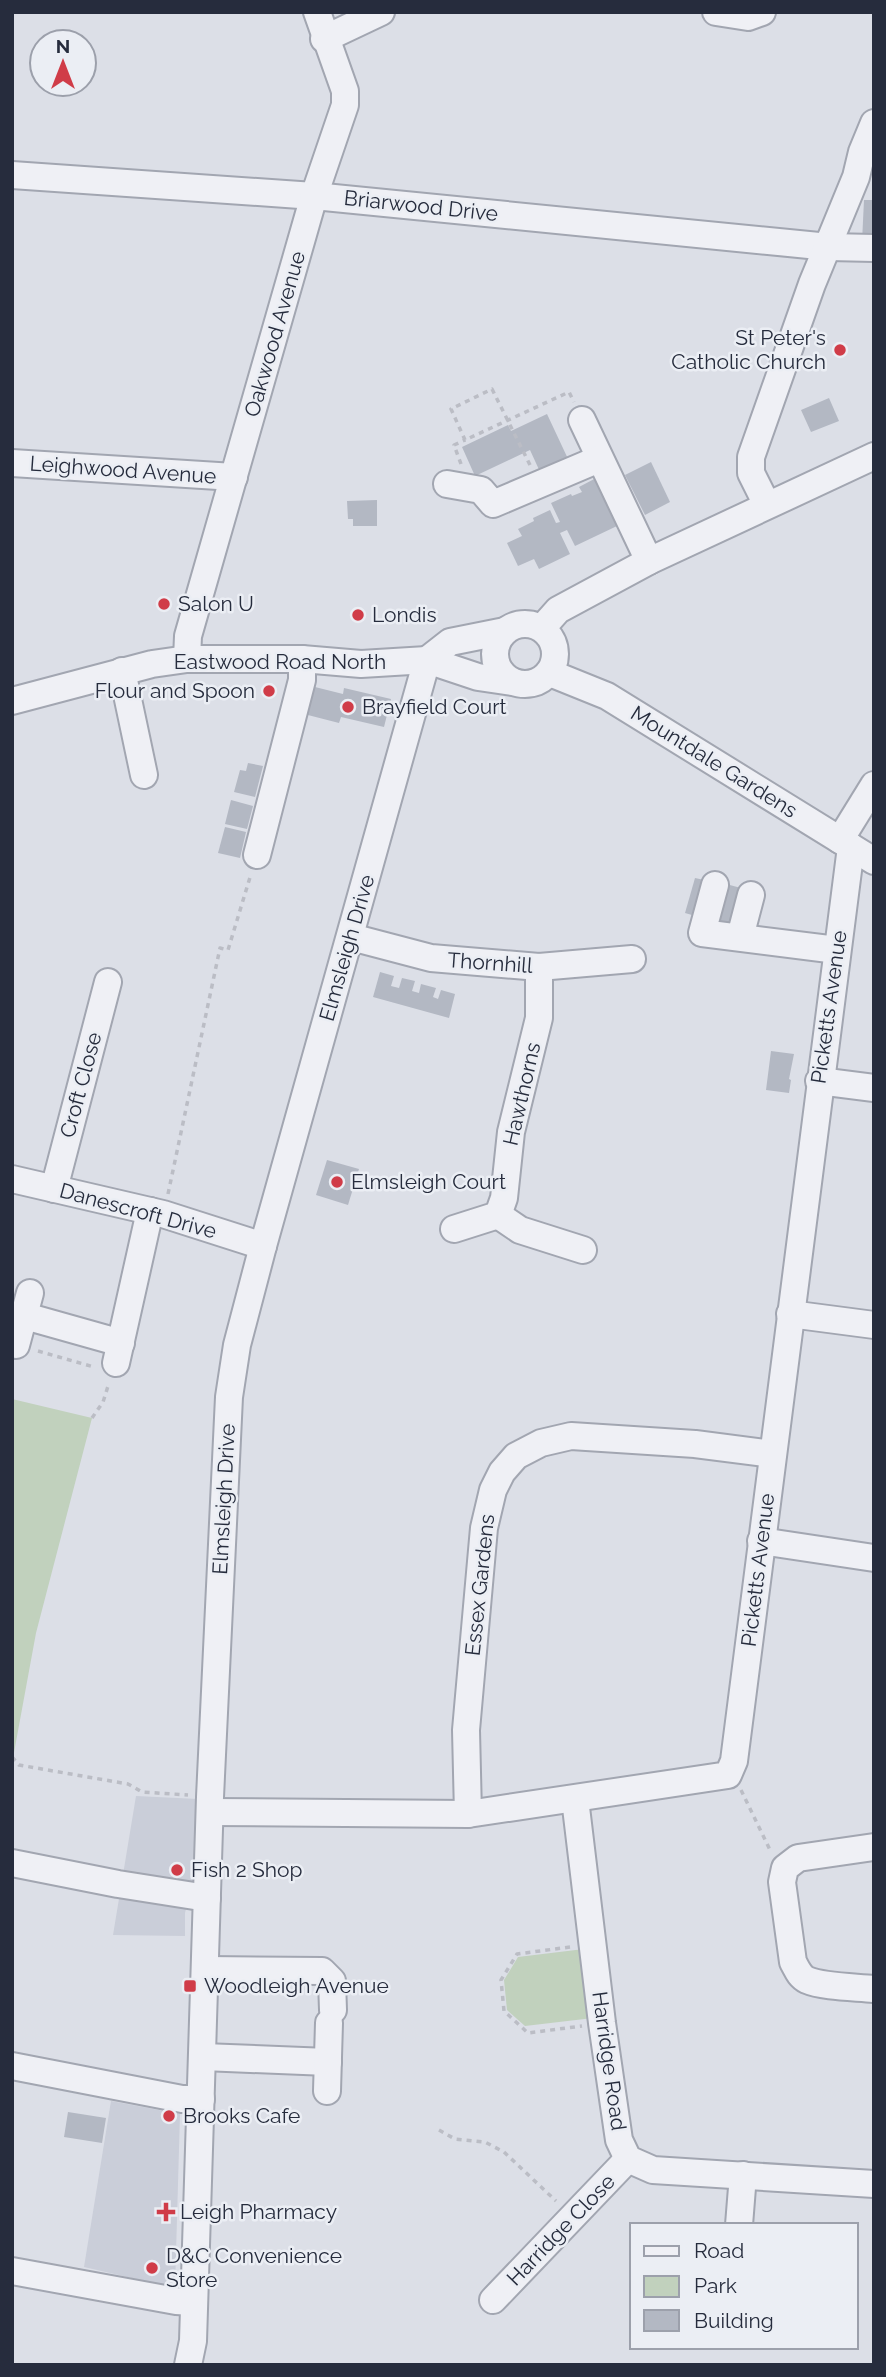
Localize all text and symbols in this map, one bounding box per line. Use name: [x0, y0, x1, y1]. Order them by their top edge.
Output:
north arrow: [28, 28, 98, 98]
text: N: [56, 35, 70, 57]
street label: Briarwood Drive: [343, 185, 499, 226]
street label: Oakwood Avenue: [239, 248, 310, 420]
place label: St Peter's Catholic Church: [671, 325, 826, 374]
marker: St Peter's Catholic Church: [832, 342, 848, 358]
street label: Leighwood Avenue: [29, 451, 217, 488]
place label: Salon U: [178, 591, 254, 616]
marker: Salon U: [156, 596, 172, 612]
place label: Londis: [372, 602, 437, 627]
marker: Londis: [350, 607, 366, 623]
street label: Eastwood Road North: [174, 649, 386, 674]
place label: Flour and Spoon: [95, 678, 255, 703]
marker: Flour and Spoon: [261, 683, 277, 699]
place label: Brayfield Court: [362, 694, 507, 719]
marker: Brayfield Court: [340, 699, 356, 715]
street label: Mountdale Gardens: [626, 700, 802, 823]
street label: Elmsleigh Drive: [314, 872, 379, 1024]
street label: Picketts Avenue: [805, 929, 852, 1085]
street label: Thornhill: [447, 947, 534, 978]
street label: Croft Close: [54, 1029, 107, 1140]
street label: Hawthorns: [498, 1040, 546, 1148]
place label: Elmsleigh Court: [351, 1169, 506, 1194]
marker: Elmsleigh Court: [329, 1174, 345, 1190]
street label: Danescroft Drive: [57, 1178, 219, 1243]
street label: Elmsleigh Drive: [207, 1423, 240, 1575]
street label: Picketts Avenue: [736, 1492, 779, 1648]
street label: Essex Gardens: [460, 1513, 499, 1657]
place label: Fish 2 Shop: [191, 1857, 302, 1882]
marker: Fish 2 Shop: [169, 1862, 185, 1878]
place label: Woodleigh Avenue: [204, 1973, 389, 1998]
marker: Woodleigh Avenue: [182, 1978, 198, 1994]
street label: Harridge Road: [587, 1990, 632, 2132]
place label: Brooks Cafe: [183, 2103, 300, 2128]
marker: Brooks Cafe: [161, 2108, 177, 2124]
street label: Harridge Close: [501, 2169, 620, 2290]
place label: Leigh Pharmacy: [180, 2199, 337, 2224]
marker: Leigh Pharmacy: [158, 2204, 174, 2220]
legend: [630, 2223, 858, 2349]
text: Road: [694, 2238, 744, 2263]
place label: D&C Convenience Store: [166, 2243, 342, 2292]
marker: D&C Convenience Store: [144, 2260, 160, 2276]
text: Park: [694, 2273, 737, 2298]
text: Building: [694, 2308, 774, 2333]

